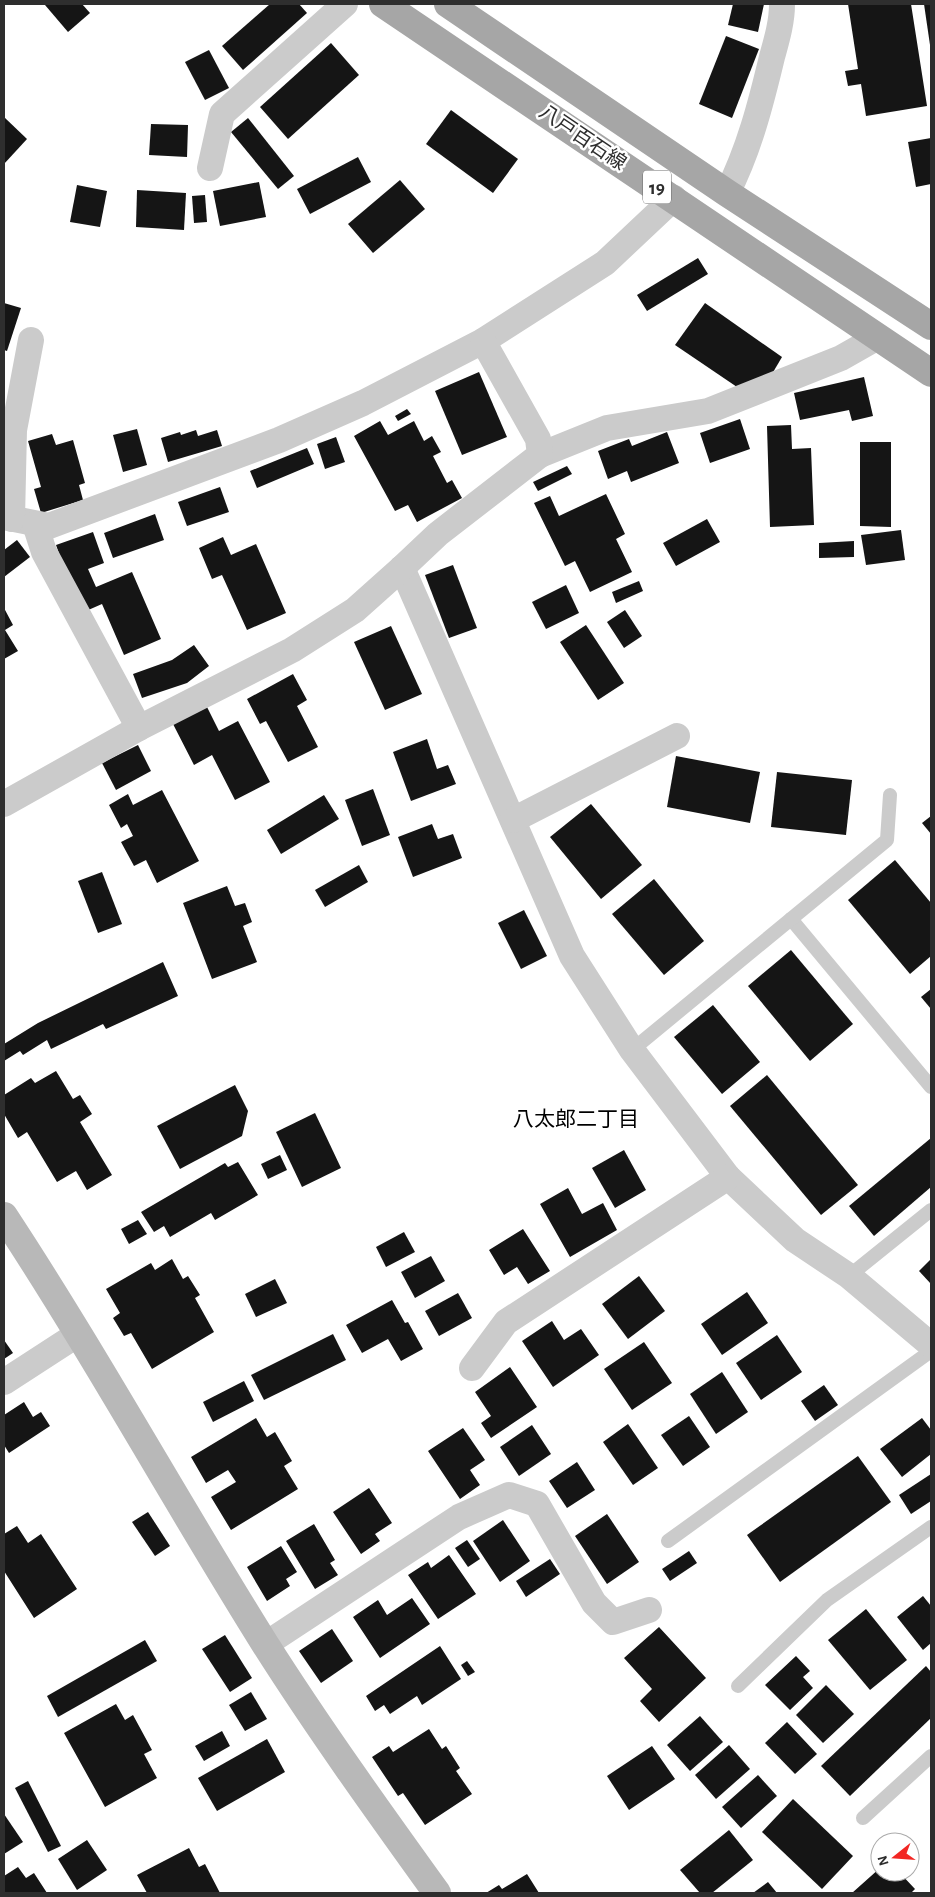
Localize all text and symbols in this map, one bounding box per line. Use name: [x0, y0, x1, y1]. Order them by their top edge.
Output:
street label: 八戸百石線: [535, 100, 631, 174]
road number: 19: [643, 170, 671, 203]
district label: 八太郎二丁目: [513, 1108, 639, 1130]
north arrow: [870, 1832, 920, 1882]
text: N: [875, 1854, 892, 1867]

